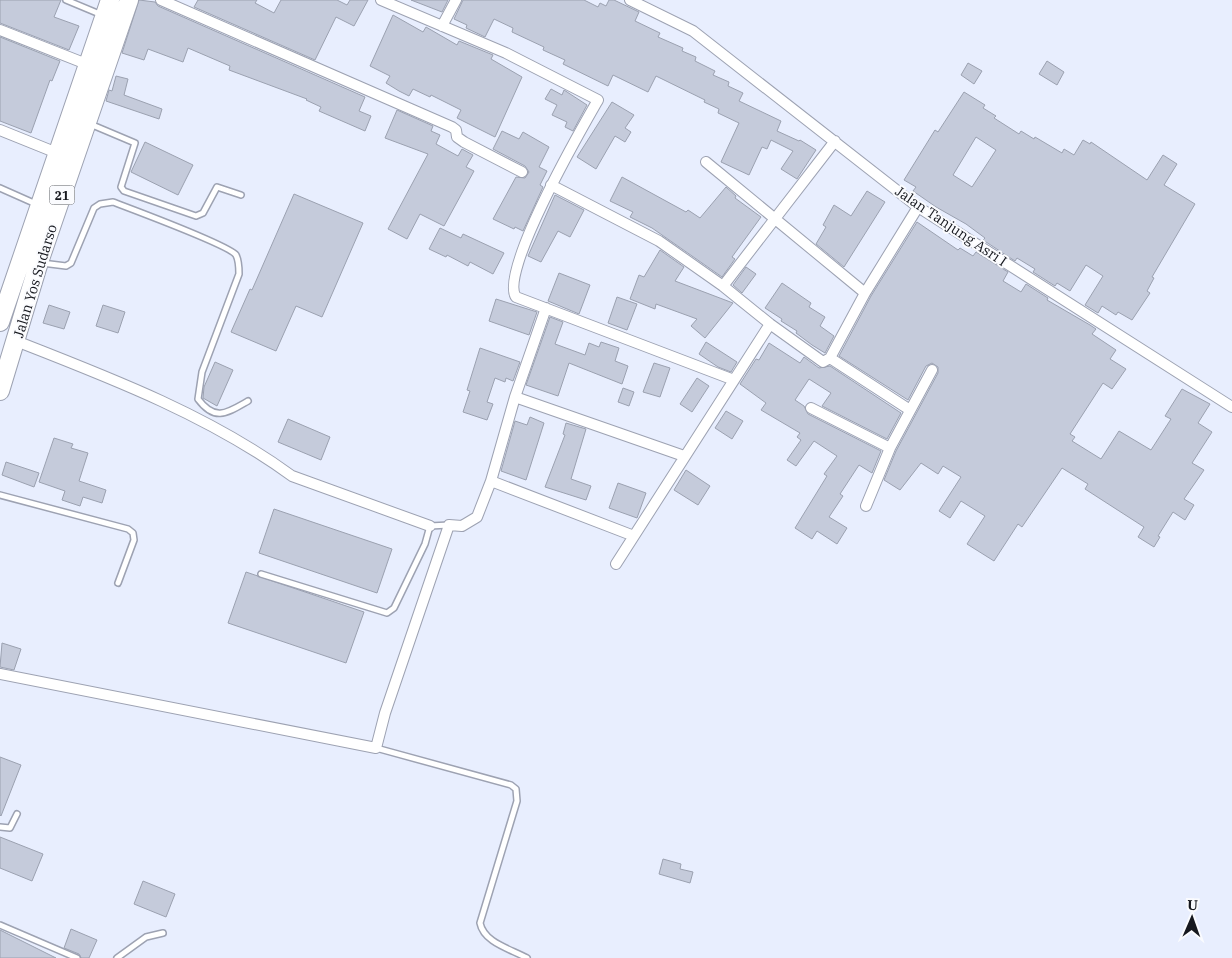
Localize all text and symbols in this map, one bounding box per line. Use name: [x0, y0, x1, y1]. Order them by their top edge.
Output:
street label: Jalan Tanjung Asri I: [892, 182, 1010, 270]
road number: 21: [50, 186, 74, 204]
street label: Jalan Yos Sudarso: [9, 222, 61, 340]
north arrow: [1167, 893, 1217, 943]
text: U: [1187, 896, 1198, 914]

